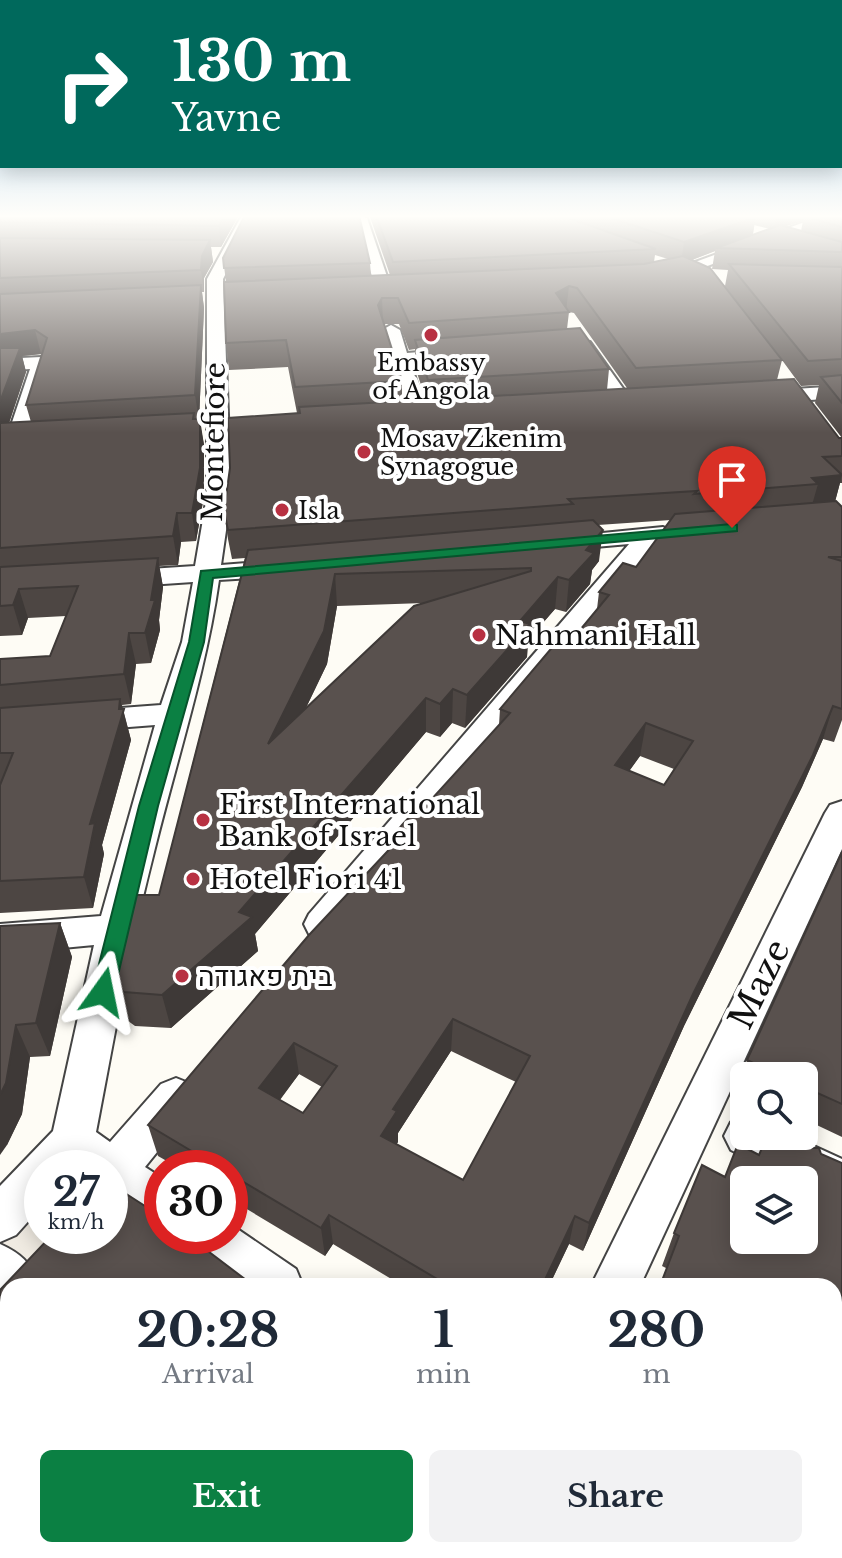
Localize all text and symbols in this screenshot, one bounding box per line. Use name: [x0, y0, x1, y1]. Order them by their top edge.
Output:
text: 130 m: [172, 27, 351, 96]
icon: right: [40, 32, 144, 136]
text: Yavne: [172, 96, 282, 141]
marker: Embassy of Angola: [422, 326, 440, 344]
place label: Embassy of Angola: [372, 348, 491, 405]
street label: Montefiore: [195, 362, 233, 522]
place label: Mosav Zkenim Synagogue: [380, 424, 563, 481]
marker: Mosav Zkenim Synagogue: [355, 443, 373, 461]
pin: [698, 446, 766, 528]
icon: arrive: [710, 458, 754, 502]
place label: Isla: [298, 496, 341, 525]
marker: Isla: [273, 501, 291, 519]
place label: Nahmani Hall: [495, 618, 696, 653]
marker: Nahmani Hall: [470, 626, 488, 644]
place label: First International Bank of Israel: [219, 787, 480, 854]
marker: First International Bank of Israel: [194, 811, 212, 829]
place label: Hotel Fiori 41: [209, 862, 403, 897]
marker: Hotel Fiori 41: [184, 870, 202, 888]
street label: Maze: [719, 932, 799, 1036]
position arrow: [61, 950, 145, 1034]
place label: בית פאגודה: [198, 959, 333, 994]
marker: בית פאגודה: [173, 967, 191, 985]
map controls: [730, 1062, 818, 1254]
button: search: [730, 1062, 818, 1150]
speed limit sign: 30: [144, 1150, 248, 1254]
button: layers: [730, 1166, 818, 1254]
text: 27: [53, 1167, 99, 1217]
text: km/h: [48, 1210, 104, 1234]
text: 20:28: [137, 1300, 279, 1360]
text: 1: [433, 1300, 454, 1360]
text: 280: [607, 1300, 705, 1360]
text: Arrival: [162, 1358, 254, 1390]
text: min: [416, 1358, 471, 1390]
text: m: [642, 1358, 670, 1390]
button: Exit: [40, 1450, 413, 1542]
button: Share: [429, 1450, 802, 1542]

